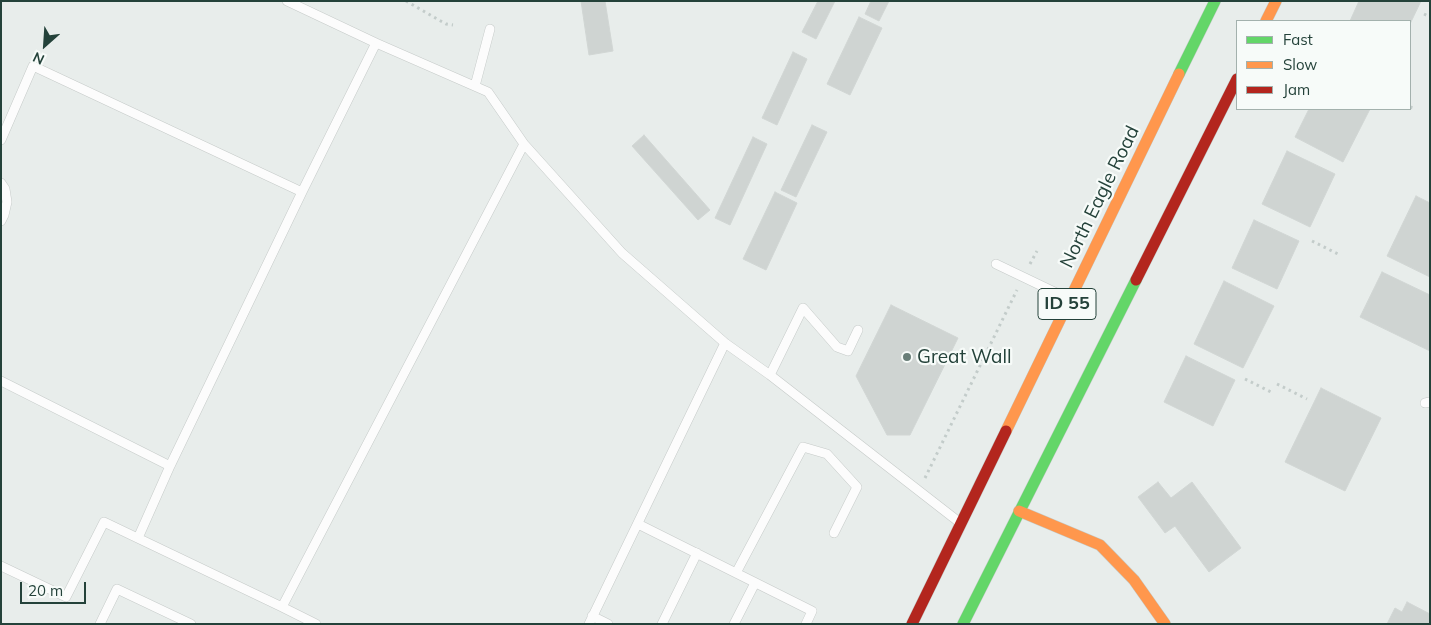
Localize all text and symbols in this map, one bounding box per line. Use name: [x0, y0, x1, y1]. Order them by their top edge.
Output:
north arrow: [20, 20, 70, 70]
legend: [1236, 20, 1411, 110]
text: Fast: [1283, 30, 1313, 49]
text: N: [30, 48, 47, 69]
text: Slow: [1283, 55, 1317, 74]
text: Jam: [1283, 80, 1310, 99]
street label: North Eagle Road: [1056, 122, 1144, 272]
road number: ID 55: [1038, 288, 1096, 320]
place label: Great Wall: [917, 346, 1011, 368]
marker: Great Wall: [901, 351, 913, 363]
scale bar: [22, 572, 89, 604]
text: 20 m: [28, 581, 63, 600]

